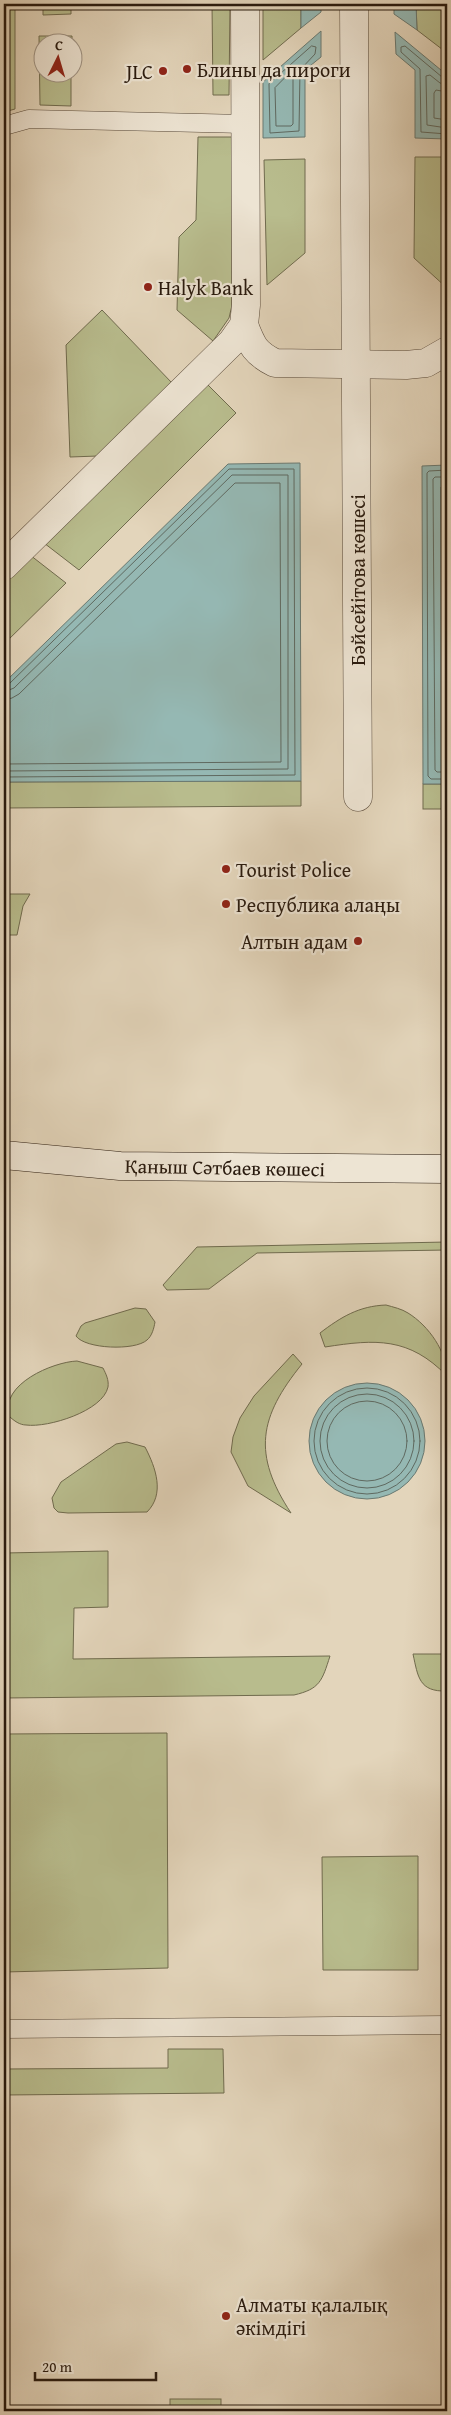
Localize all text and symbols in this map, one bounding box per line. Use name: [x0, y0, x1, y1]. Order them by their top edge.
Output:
north arrow: [32, 32, 82, 82]
text: С: [54, 35, 64, 55]
place label: Блины да пироги: [197, 55, 351, 84]
place label: JLC: [123, 57, 153, 86]
marker: Блины да пироги: [181, 63, 193, 75]
marker: JLC: [157, 65, 169, 77]
place label: Halyk Bank: [158, 273, 254, 302]
marker: Halyk Bank: [142, 281, 154, 293]
street label: Бәйсейітова көшесі: [343, 494, 372, 666]
place label: Tourist Police: [236, 855, 351, 884]
marker: Tourist Police: [220, 863, 232, 875]
place label: Республика алаңы: [236, 890, 400, 919]
marker: Республика алаңы: [220, 898, 232, 910]
place label: Алтын адам: [241, 927, 348, 956]
marker: Алтын адам: [352, 935, 364, 947]
street label: Қаныш Сәтбаев көшесі: [125, 1151, 326, 1183]
place label: Алматы қалалық әкімдігі: [236, 2290, 388, 2342]
marker: Алматы қалалық әкімдігі: [220, 2310, 232, 2322]
scale bar: [35, 2350, 156, 2382]
text: 20 m: [42, 2356, 73, 2377]

